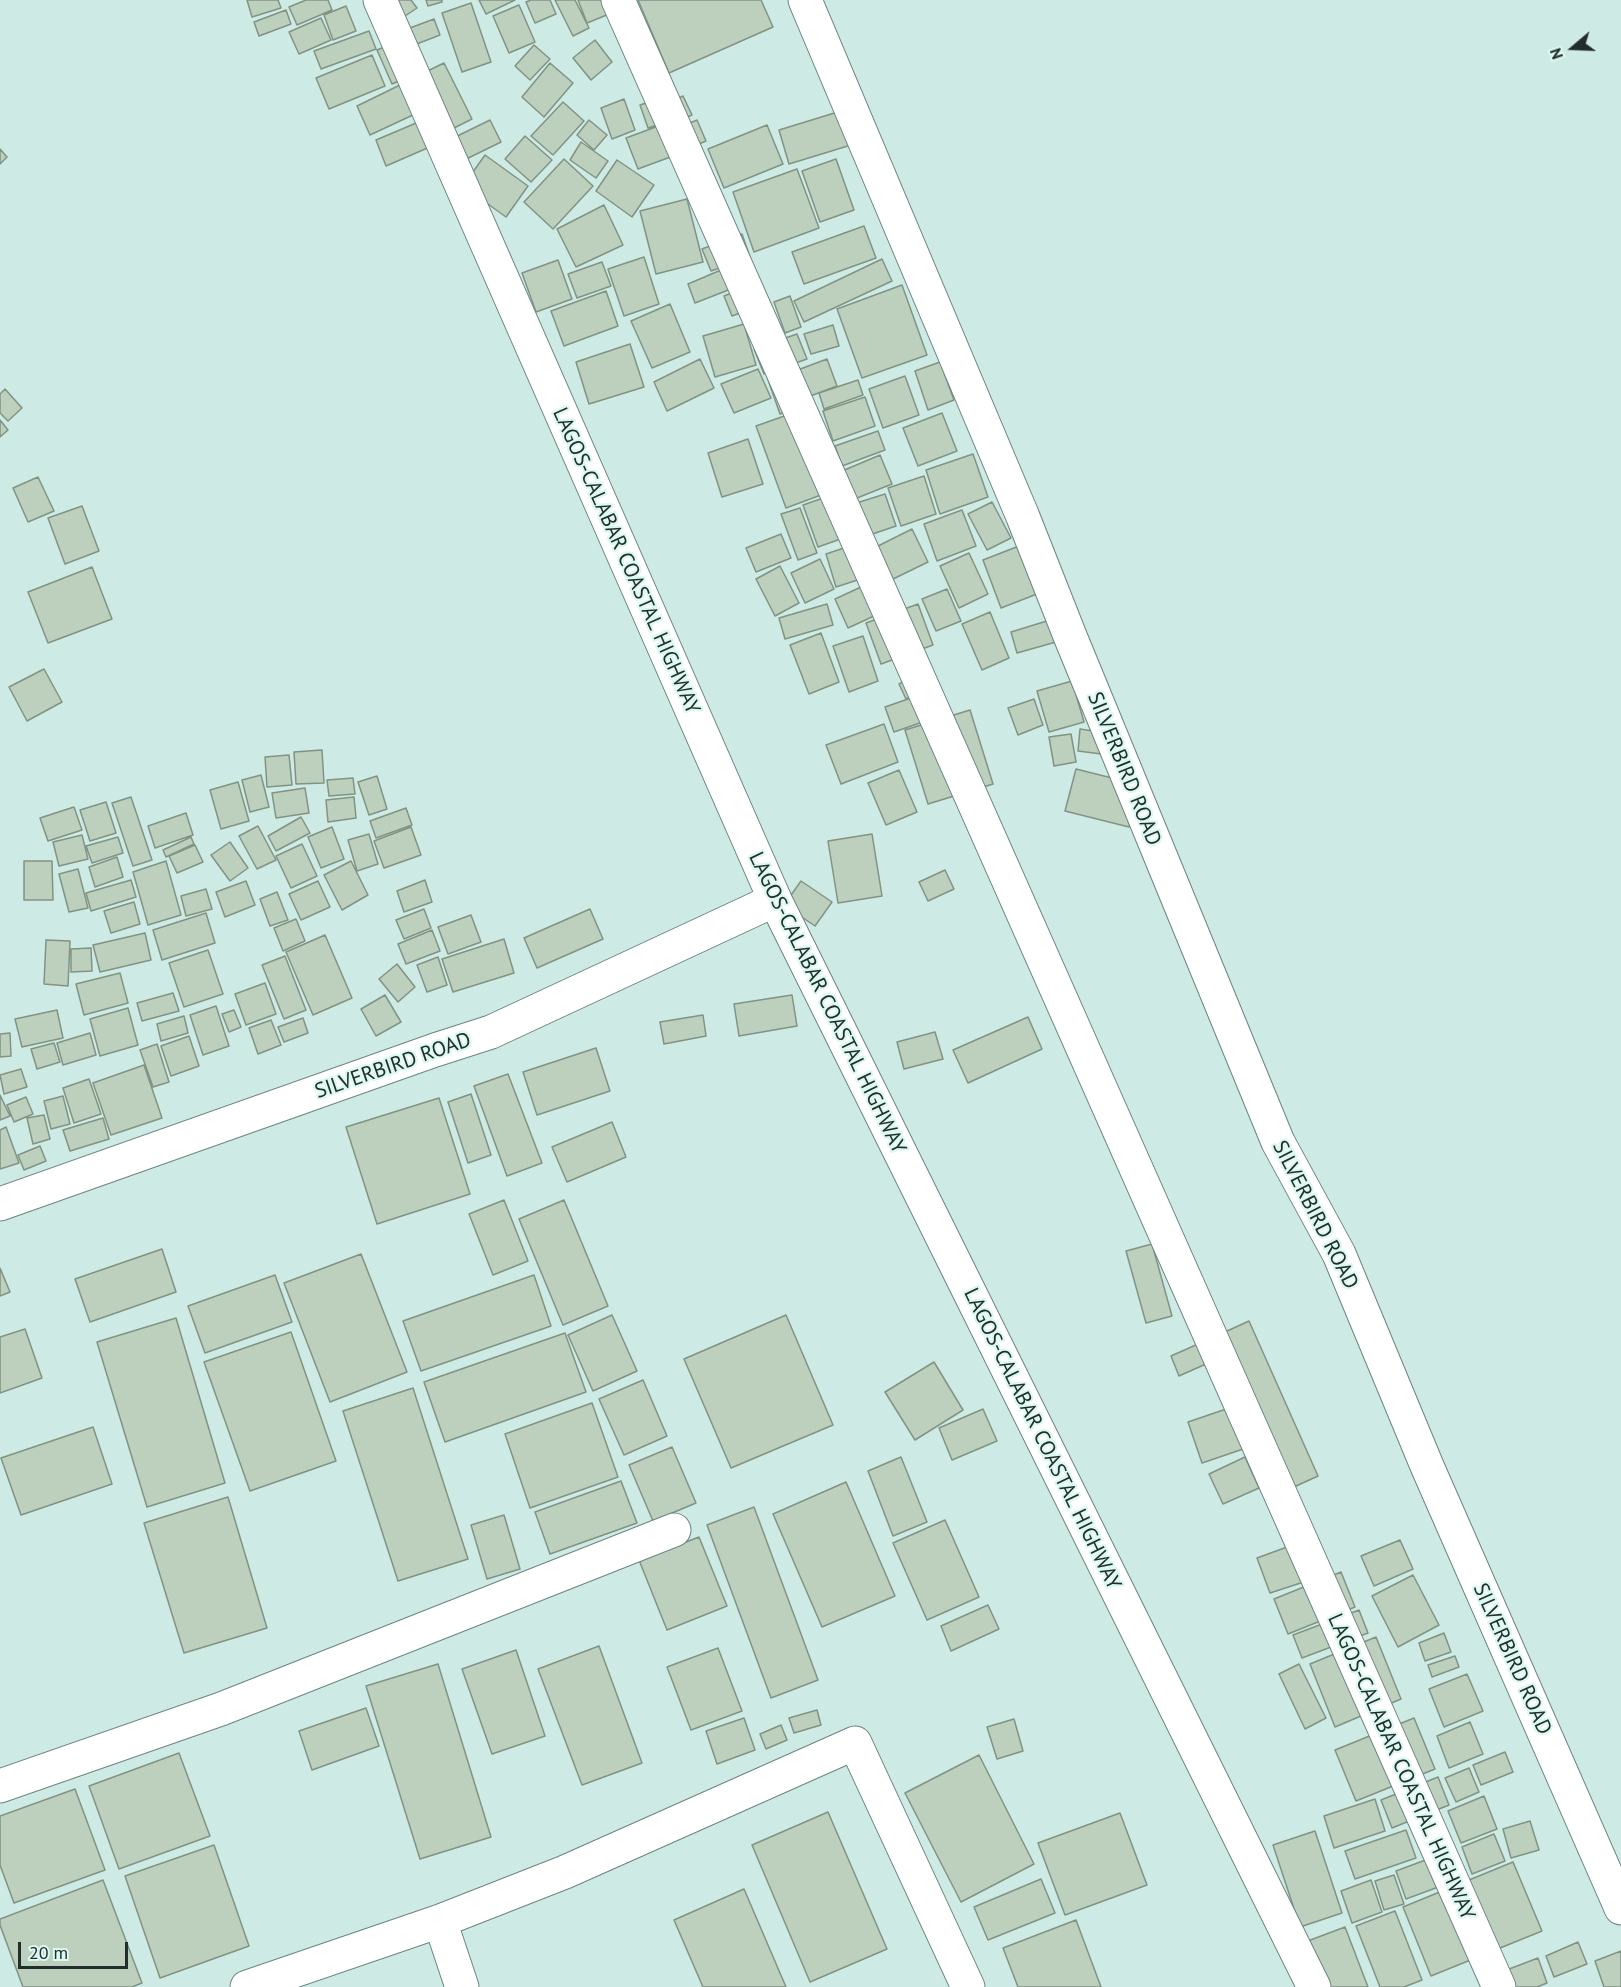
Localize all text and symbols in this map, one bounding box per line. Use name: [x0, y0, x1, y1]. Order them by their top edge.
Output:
north arrow: [1543, 18, 1603, 78]
text: N: [1545, 46, 1567, 62]
street label: LAGOS-CALABAR COASTAL HIGHWAY: [547, 404, 705, 718]
street label: SILVERBIRD ROAD: [1082, 689, 1166, 849]
street label: LAGOS-CALABAR COASTAL HIGHWAY: [743, 848, 911, 1158]
street label: SILVERBIRD ROAD: [312, 1028, 474, 1104]
street label: SILVERBIRD ROAD: [1267, 1137, 1363, 1293]
street label: LAGOS-CALABAR COASTAL HIGHWAY: [958, 1284, 1126, 1594]
street label: SILVERBIRD ROAD: [1467, 1579, 1557, 1739]
street label: LAGOS-CALABAR COASTAL HIGHWAY: [1322, 1610, 1480, 1924]
scale bar: [21, 1930, 130, 1968]
text: 20 m: [29, 1941, 68, 1964]

